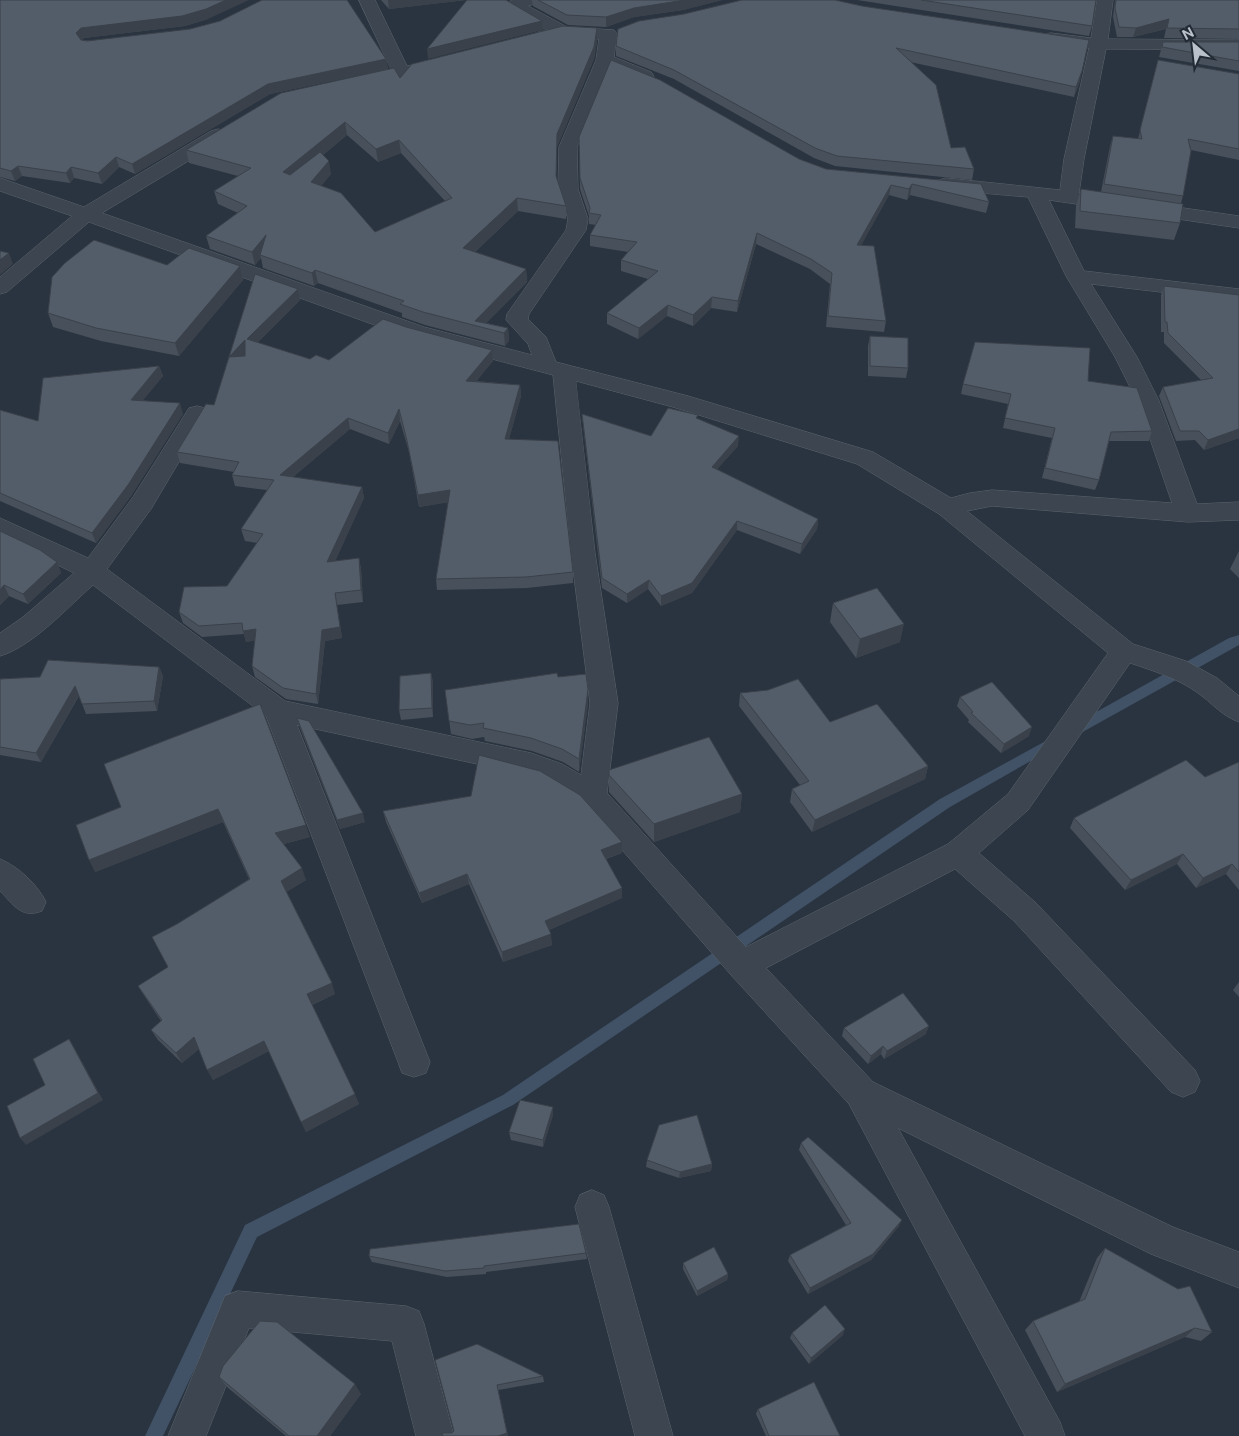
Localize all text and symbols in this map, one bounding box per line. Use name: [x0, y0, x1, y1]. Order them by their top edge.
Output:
north arrow: [1169, 20, 1219, 70]
text: N: [1179, 24, 1196, 43]

